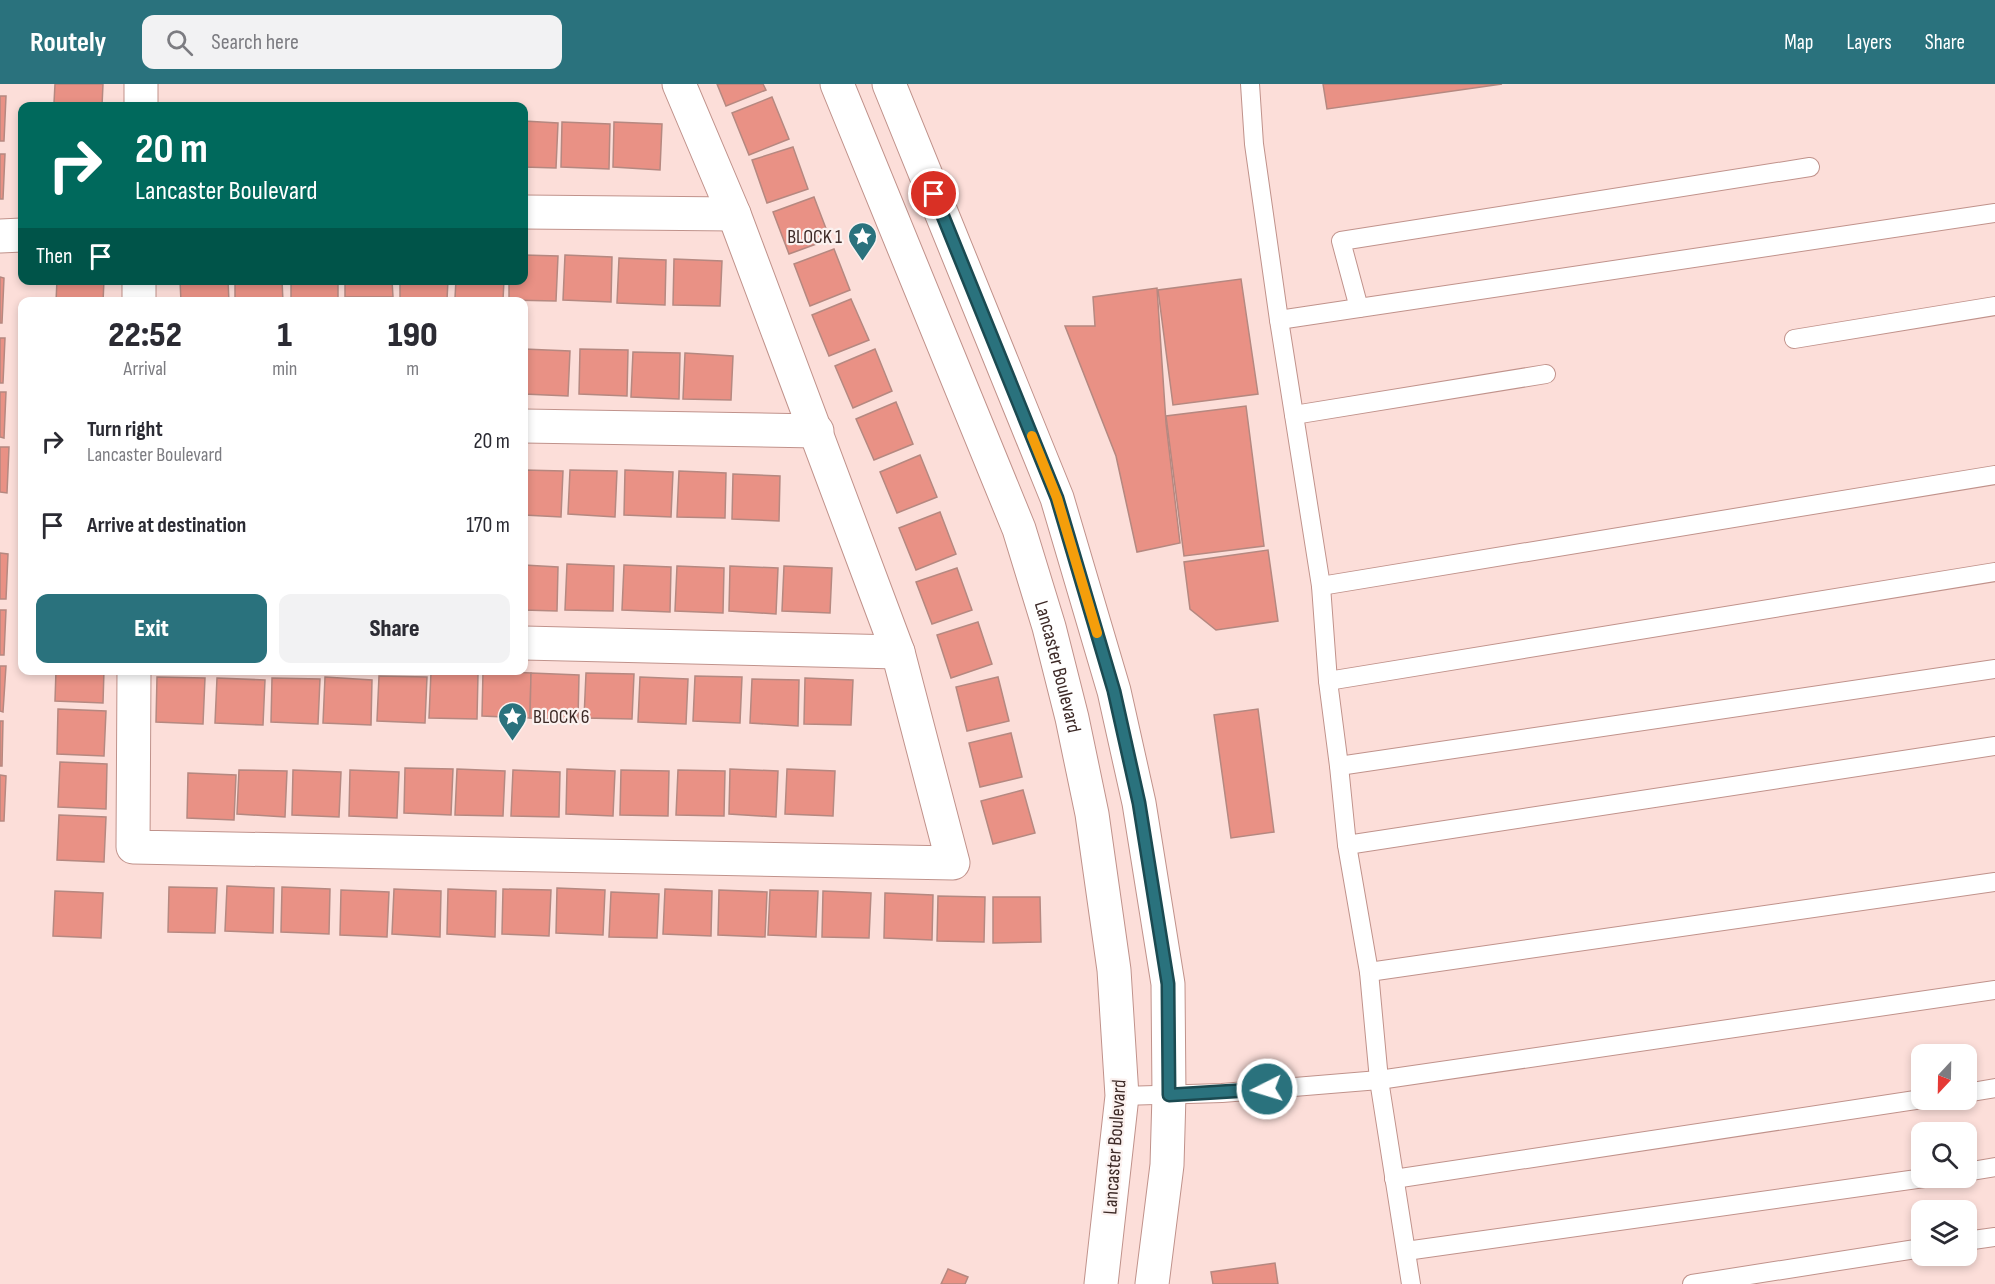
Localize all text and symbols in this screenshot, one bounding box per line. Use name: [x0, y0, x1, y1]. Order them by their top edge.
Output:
search box: [142, 15, 562, 69]
text: Routely: [30, 26, 106, 59]
icon: search: [163, 26, 196, 59]
text: Search here: [211, 29, 299, 56]
text: Map: [1784, 30, 1813, 55]
text: Layers: [1846, 30, 1892, 55]
text: Share: [1925, 30, 1965, 55]
text: 20 m: [135, 124, 208, 175]
icon: right: [36, 126, 114, 204]
pin: [908, 168, 959, 219]
text: Lancaster Boulevard: [135, 175, 318, 207]
icon: arrive: [917, 177, 950, 210]
place icon: BLOCK 1: [847, 220, 879, 262]
place label: BLOCK 1: [787, 225, 842, 249]
icon: arrive: [84, 240, 117, 273]
text: Then: [36, 243, 72, 270]
text: 22:52: [108, 314, 182, 357]
text: 1: [277, 314, 292, 357]
text: 190: [388, 314, 438, 357]
text: Arrival: [124, 357, 167, 381]
text: min: [272, 357, 297, 381]
text: m: [406, 357, 419, 381]
text: Turn right: [87, 416, 163, 443]
icon: right: [36, 425, 69, 458]
text: 20 m: [474, 428, 510, 455]
text: Lancaster Boulevard: [87, 443, 222, 467]
icon: arrive: [36, 509, 69, 542]
text: Arrive at destination: [87, 512, 246, 539]
text: 170 m: [466, 512, 510, 539]
button: Exit: [36, 594, 267, 663]
button: Share: [279, 594, 510, 663]
street label: Lancaster Boulevard: [1029, 598, 1086, 735]
place icon: BLOCK 6: [496, 700, 528, 742]
place label: BLOCK 6: [533, 705, 590, 729]
north arrow: [1911, 1044, 1977, 1110]
map controls: [1911, 1044, 1977, 1266]
position arrow: [1235, 1057, 1299, 1121]
street label: Lancaster Boulevard: [1098, 1079, 1132, 1215]
button: search: [1911, 1122, 1977, 1188]
button: layers: [1911, 1200, 1977, 1266]

